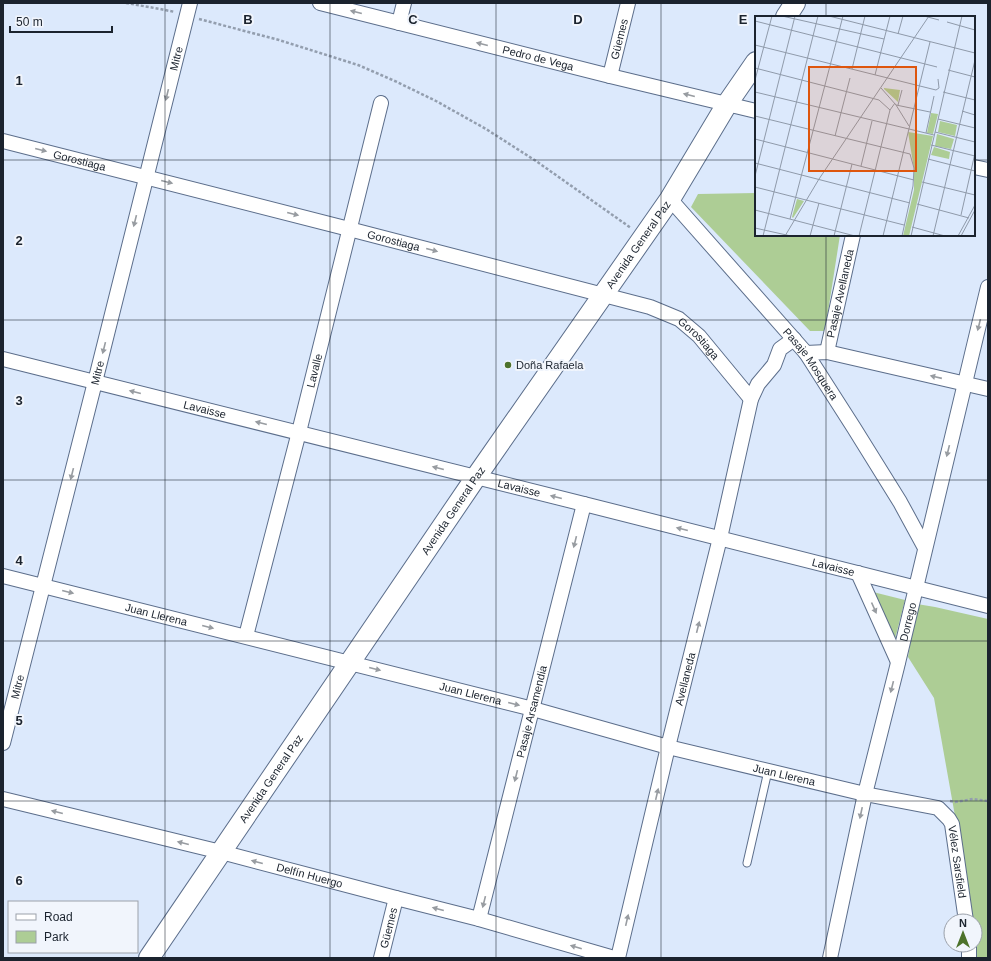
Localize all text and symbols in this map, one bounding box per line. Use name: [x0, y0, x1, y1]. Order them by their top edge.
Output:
scale bar: [10, 8, 112, 34]
one-way arrow: [349, 9, 361, 15]
text: B: [243, 12, 253, 27]
text: C: [408, 12, 418, 27]
text: D: [573, 12, 583, 27]
text: E: [739, 12, 748, 27]
text: 50 m: [16, 15, 43, 29]
inset map: [755, 16, 975, 236]
street label: Güemes: [608, 17, 630, 61]
one-way arrow: [475, 41, 487, 47]
street label: Pedro de Vega: [501, 43, 576, 73]
street label: Mitre: [167, 45, 185, 72]
text: 1: [15, 73, 23, 88]
one-way arrow: [163, 89, 169, 101]
one-way arrow: [683, 92, 695, 98]
one-way arrow: [35, 147, 47, 153]
street label: Gorostiaga: [52, 148, 108, 173]
one-way arrow: [161, 179, 173, 185]
street label: Avenida General Paz: [604, 199, 673, 291]
one-way arrow: [287, 211, 299, 217]
one-way arrow: [132, 215, 138, 227]
street label: Gorostiaga: [366, 228, 422, 253]
text: 2: [15, 233, 23, 248]
one-way arrow: [426, 247, 438, 253]
street label: Pasaje Avellaneda: [824, 247, 856, 339]
street label: Gorostiaga: [676, 315, 722, 362]
one-way arrow: [975, 319, 981, 331]
street label: Pasaje Mosquera: [781, 326, 841, 403]
one-way arrow: [101, 342, 107, 354]
street label: Lavalle: [304, 352, 324, 389]
street label: Mitre: [89, 359, 106, 386]
place label: Doña Rafaela: [516, 359, 584, 371]
marker: Doña Rafaela: [503, 360, 513, 370]
one-way arrow: [930, 373, 943, 379]
one-way arrow: [128, 388, 141, 394]
text: 3: [15, 393, 23, 408]
street label: Lavaisse: [182, 398, 227, 420]
one-way arrow: [255, 420, 267, 426]
one-way arrow: [945, 445, 951, 457]
street label: Avenida General Paz: [419, 464, 487, 557]
one-way arrow: [432, 464, 445, 470]
one-way arrow: [69, 468, 75, 480]
street label: Lavaisse: [497, 477, 542, 499]
one-way arrow: [550, 494, 562, 500]
one-way arrow: [676, 525, 688, 531]
one-way arrow: [572, 536, 578, 548]
text: 4: [15, 553, 23, 568]
street label: Lavaisse: [811, 556, 856, 578]
one-way arrow: [62, 589, 74, 595]
street label: Juan Llerena: [124, 601, 189, 628]
street label: Dorrego: [897, 601, 918, 643]
one-way arrow: [871, 603, 877, 614]
one-way arrow: [695, 620, 701, 632]
one-way arrow: [202, 624, 214, 630]
street label: Avellaneda: [673, 650, 698, 707]
street label: Pasaje Arsamendia: [514, 663, 549, 759]
one-way arrow: [368, 666, 381, 672]
street label: Mitre: [8, 673, 26, 700]
street label: Juan Llerena: [438, 680, 504, 707]
one-way arrow: [889, 681, 895, 693]
one-way arrow: [508, 701, 520, 707]
text: 5: [15, 713, 23, 728]
street label: Avenida General Paz: [237, 732, 305, 825]
street label: Juan Llerena: [752, 761, 817, 788]
one-way arrow: [513, 771, 519, 783]
one-way arrow: [655, 787, 661, 800]
one-way arrow: [858, 807, 864, 819]
one-way arrow: [50, 809, 63, 815]
street label: Vélez Sarsfield: [946, 824, 969, 899]
one-way arrow: [177, 840, 189, 846]
one-way arrow: [251, 859, 263, 865]
street label: Delfín Huergo: [275, 861, 344, 890]
text: 6: [15, 873, 23, 888]
one-way arrow: [481, 897, 487, 909]
legend: [8, 901, 138, 953]
one-way arrow: [431, 905, 444, 911]
street label: Güemes: [378, 906, 400, 950]
text: Road: [44, 910, 73, 924]
north arrow: [943, 913, 983, 953]
one-way arrow: [624, 914, 630, 926]
text: N: [959, 917, 967, 929]
text: Park: [44, 930, 70, 944]
one-way arrow: [570, 944, 582, 950]

